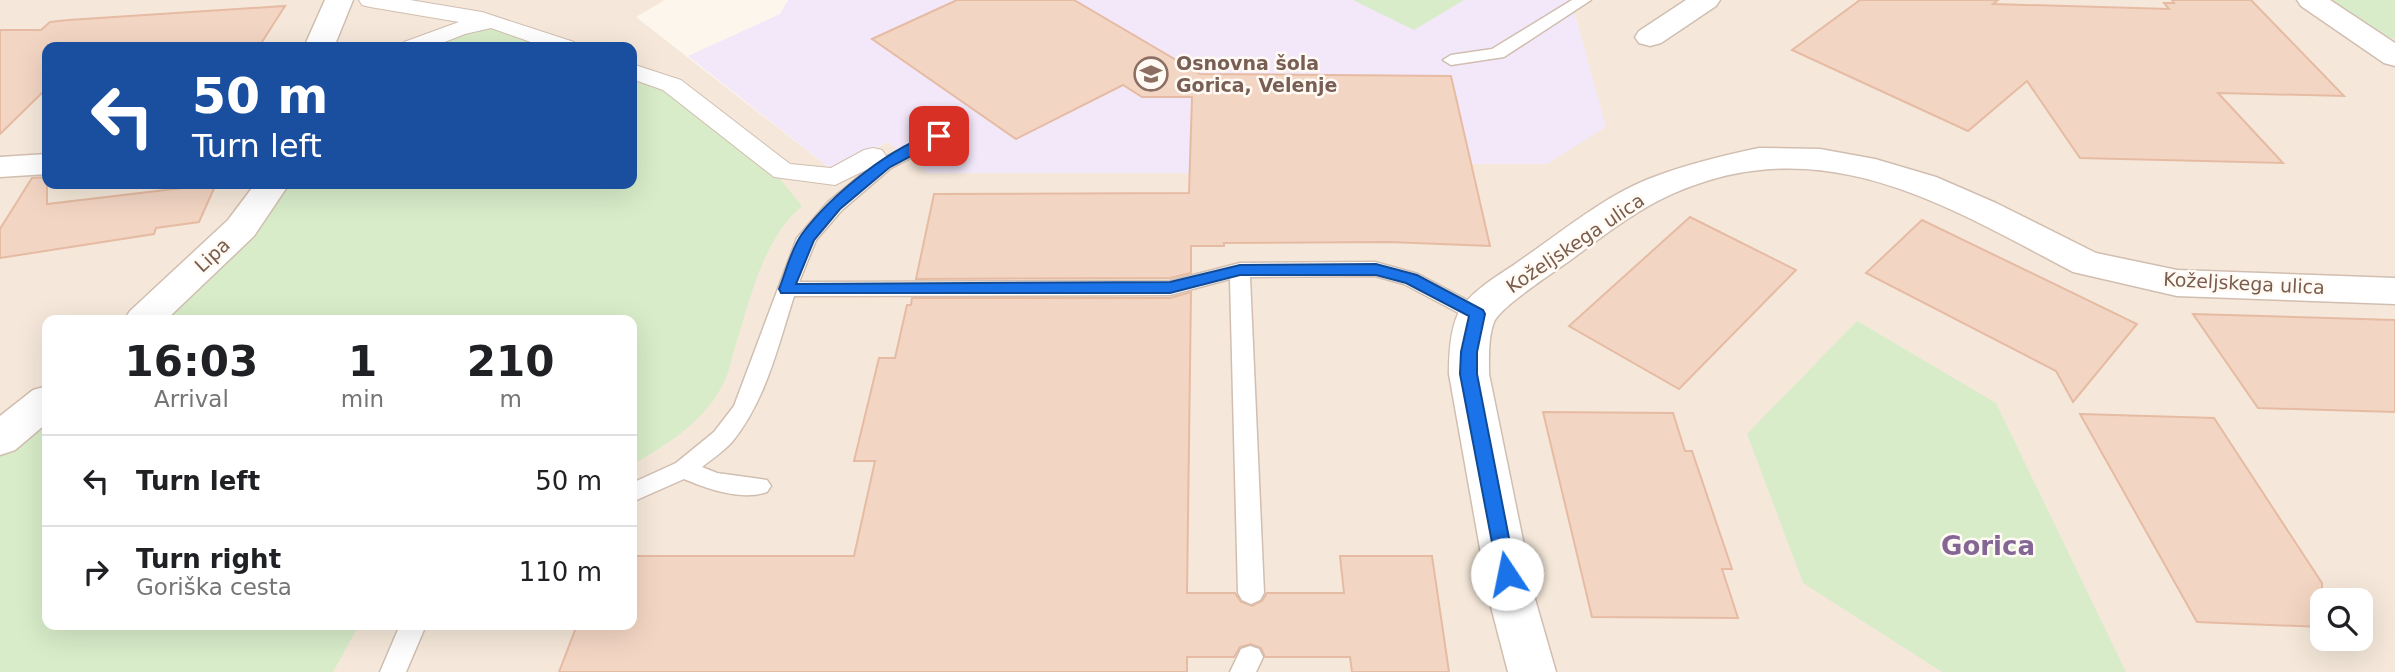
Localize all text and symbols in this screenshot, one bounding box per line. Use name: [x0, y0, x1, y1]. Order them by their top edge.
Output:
place label: Osnovna šola Gorica, Velenje: [1176, 52, 1337, 96]
school or university icon: Osnovna šola Gorica, Velenje: [1132, 55, 1170, 93]
text: 50 m: [192, 68, 328, 125]
icon: left: [77, 70, 168, 161]
pin: [909, 106, 969, 166]
icon: arrive: [920, 117, 958, 155]
text: Turn left: [192, 127, 322, 165]
street label: Koželjskega ulica: [1502, 189, 1648, 297]
street label: Lipa: [190, 233, 234, 277]
street label: Koželjskega ulica: [2163, 268, 2325, 298]
text: 16:03: [125, 337, 258, 386]
text: 1: [348, 337, 377, 386]
text: 210: [467, 337, 554, 386]
text: Arrival: [154, 386, 229, 412]
text: min: [341, 386, 384, 412]
text: m: [499, 386, 522, 412]
icon: left: [77, 462, 115, 500]
text: Turn left: [136, 466, 260, 496]
text: 50 m: [535, 466, 602, 496]
district label: Gorica: [1941, 531, 2035, 561]
position arrow: [1470, 537, 1544, 611]
text: Turn right: [136, 544, 281, 574]
icon: right: [77, 553, 115, 591]
text: 110 m: [519, 557, 602, 587]
text: Goriška cesta: [136, 574, 292, 600]
map controls: [2310, 588, 2373, 651]
button: search: [2310, 588, 2373, 651]

